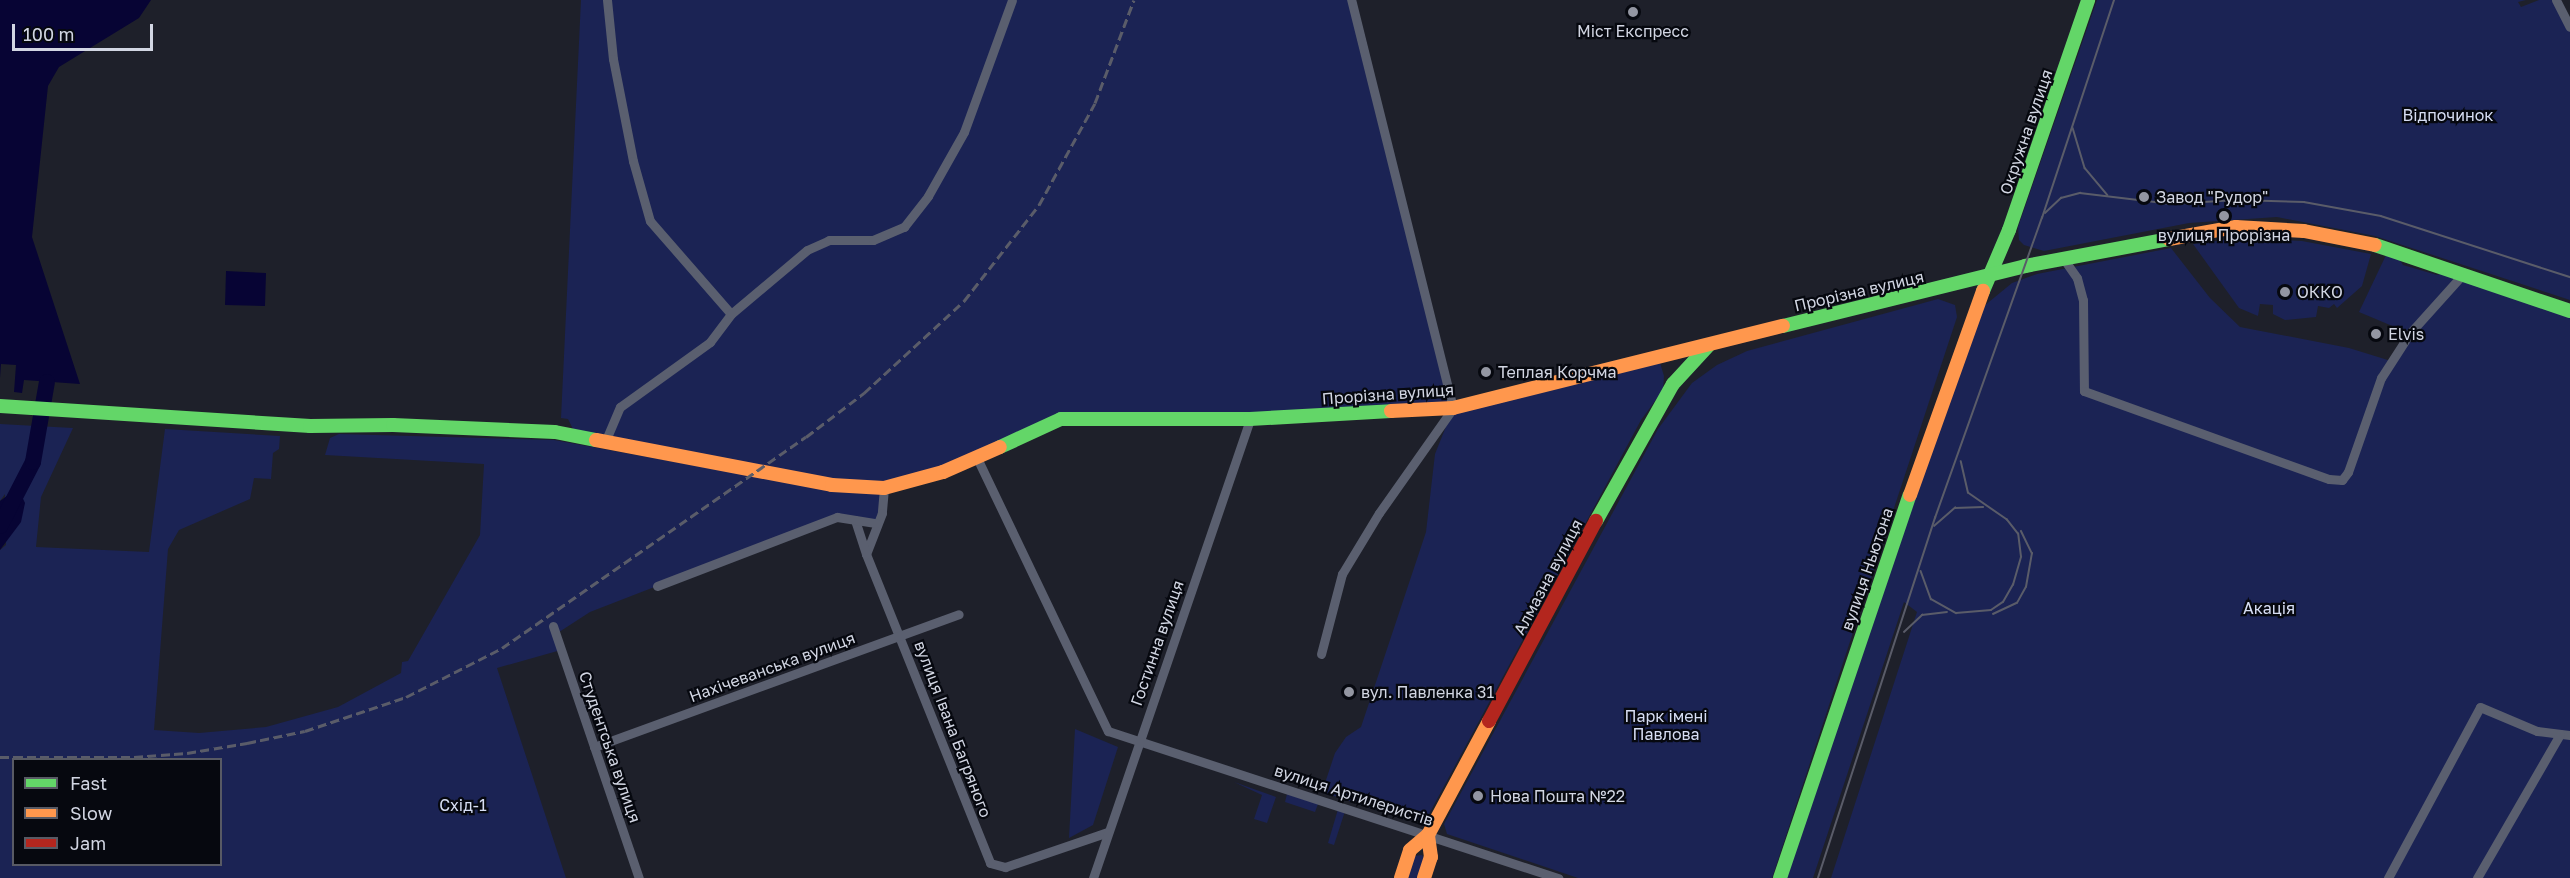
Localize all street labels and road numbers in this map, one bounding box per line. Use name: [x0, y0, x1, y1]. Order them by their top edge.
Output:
street label: Окружна вулиця: [1996, 67, 2056, 197]
street label: Прорізна вулиця: [1792, 267, 1926, 315]
street label: Прорізна вулиця: [1321, 380, 1455, 408]
street label: вулиця Ньютона: [1837, 505, 1897, 633]
street label: Алмазна вулиця: [1510, 516, 1586, 638]
street label: Гостинна вулиця: [1127, 578, 1187, 708]
street label: Нахічеванська вулиця: [686, 628, 858, 706]
street label: вулиця Івана Багряного: [910, 638, 996, 820]
street label: Студентська вулиця: [575, 669, 645, 825]
street label: вулиця Артилеристів: [1272, 760, 1436, 830]

